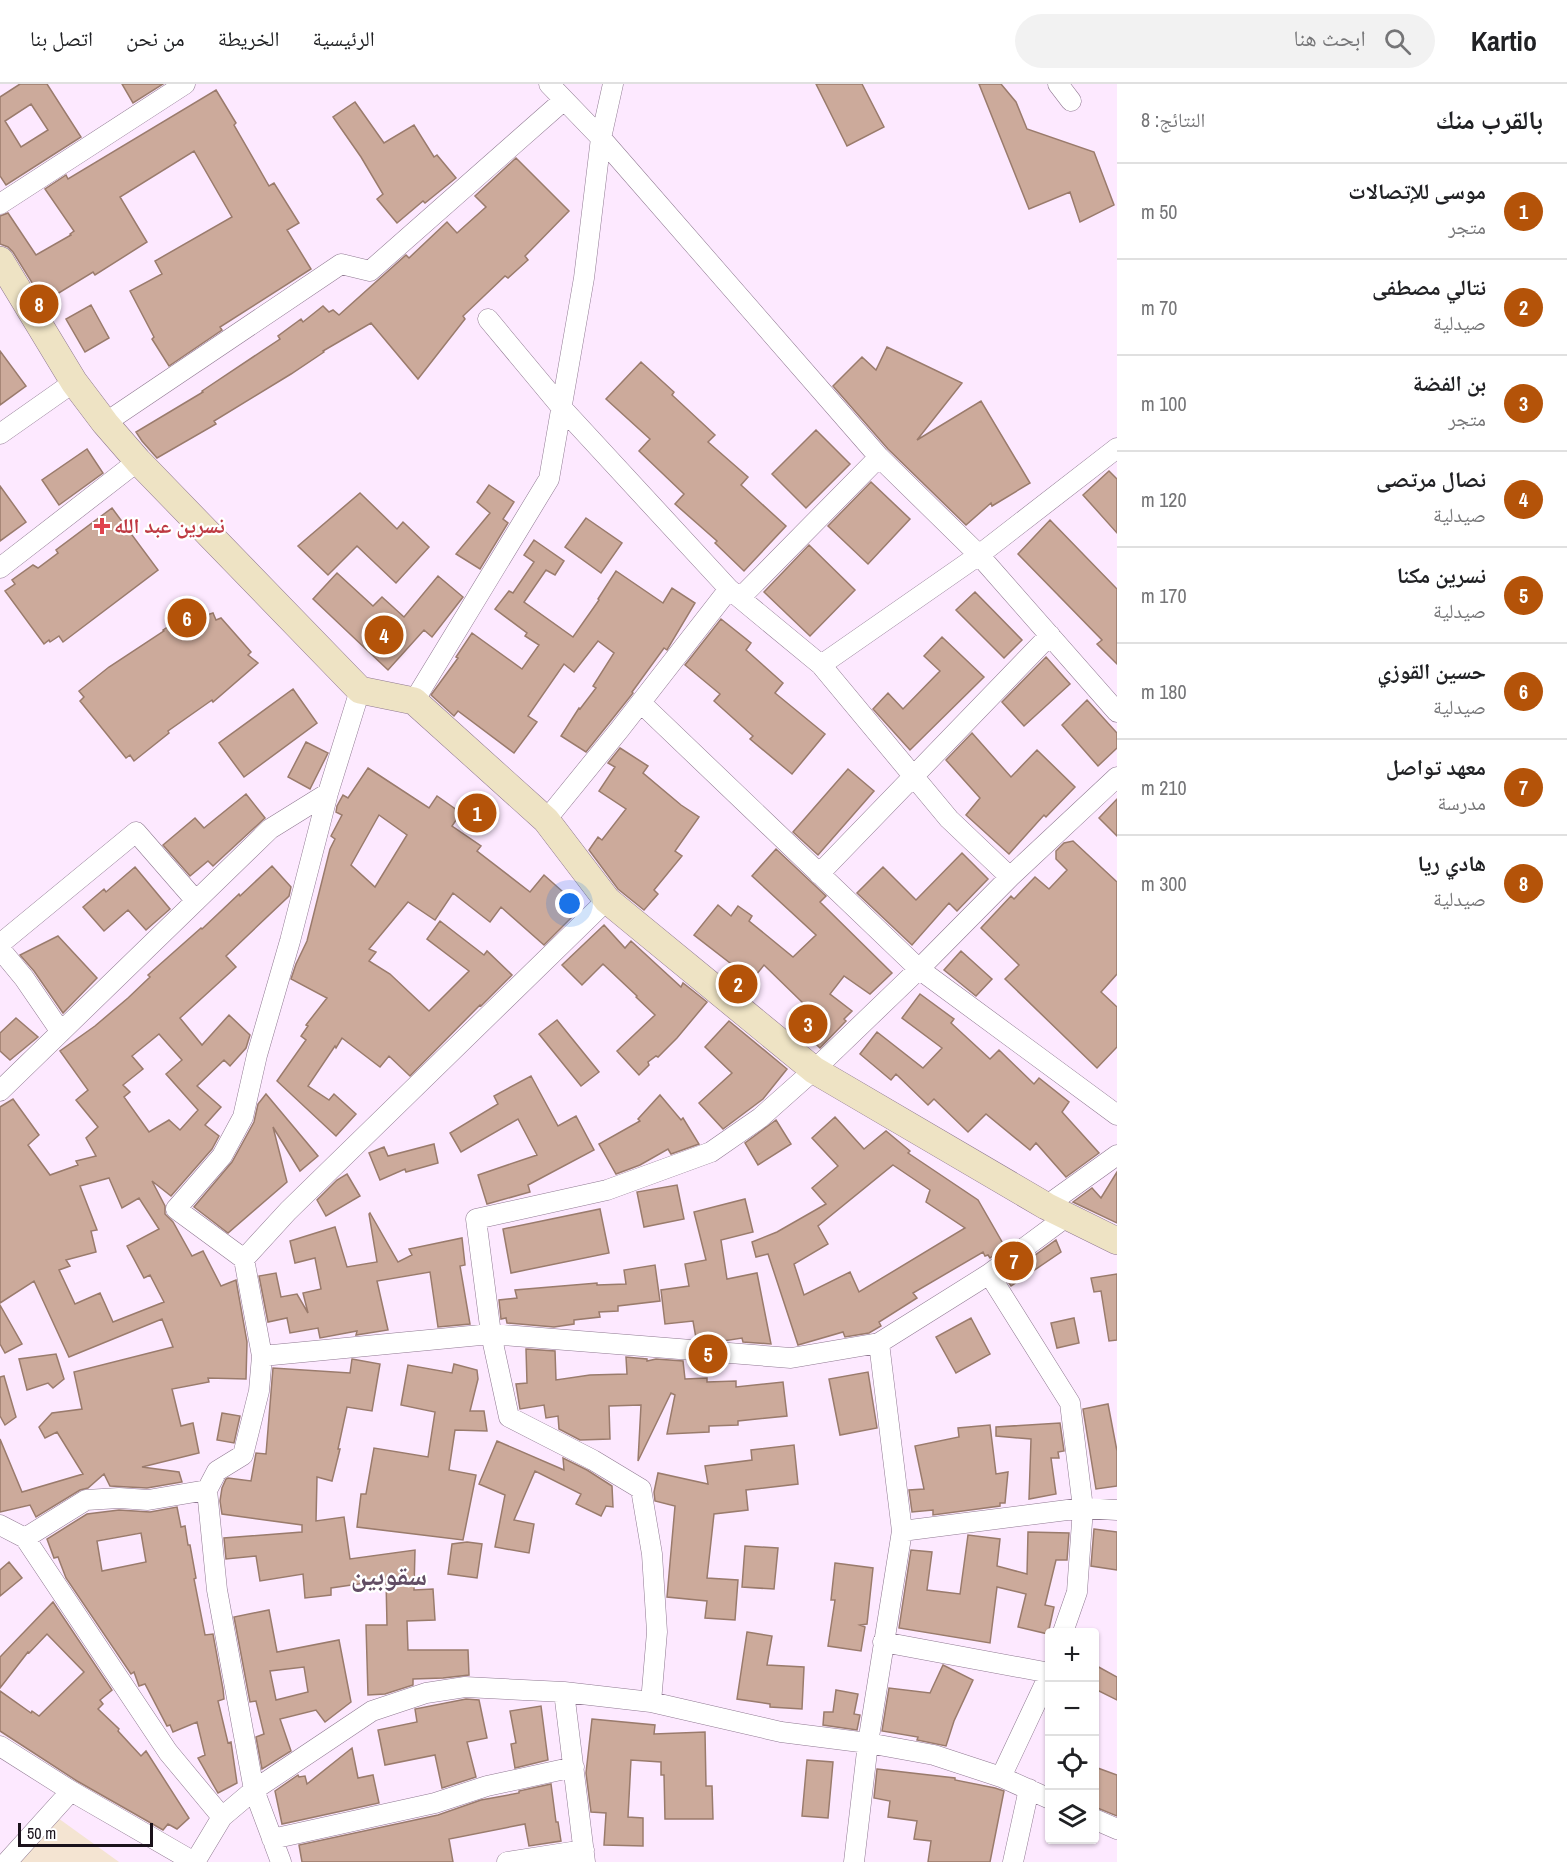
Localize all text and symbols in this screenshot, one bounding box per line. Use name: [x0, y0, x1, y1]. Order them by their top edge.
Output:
search box: [1015, 14, 1435, 68]
text: Kartio: [1471, 22, 1537, 60]
text: ابحث هنا: [1294, 23, 1366, 53]
text: اتصل بنا: [30, 24, 93, 53]
text: من نحن: [126, 24, 185, 53]
text: الخريطة: [218, 24, 280, 53]
text: الرئيسية: [313, 24, 375, 53]
icon: search: [1381, 25, 1414, 58]
text: بالقرب منك: [1436, 102, 1543, 137]
text: النتائج: 8: [1141, 106, 1205, 133]
text: موسى للإتصالات: [1348, 176, 1486, 206]
text: 50 m: [1141, 198, 1177, 225]
text: 1: [1519, 198, 1528, 225]
text: متجر: [1448, 213, 1486, 240]
text: نتالي مصطفى: [1372, 272, 1486, 302]
pin: 8: [20, 282, 58, 326]
text: 70 m: [1141, 294, 1177, 321]
text: 2: [1519, 294, 1528, 321]
text: صيدلية: [1433, 309, 1486, 336]
text: بن الفضة: [1413, 368, 1486, 398]
text: 100 m: [1141, 390, 1187, 417]
text: 3: [1519, 390, 1528, 417]
text: متجر: [1448, 405, 1486, 432]
text: نصال مرتصى: [1376, 464, 1486, 494]
text: 120 m: [1141, 486, 1187, 513]
text: 4: [1519, 486, 1528, 513]
text: صيدلية: [1433, 501, 1486, 528]
place label: نسرين عبد الله: [114, 511, 225, 540]
marker: نسرين عبد الله: [95, 519, 109, 533]
text: نسرين مكنا: [1397, 560, 1486, 590]
text: 170 m: [1141, 582, 1187, 609]
text: 5: [1519, 582, 1528, 609]
pin: 6: [168, 596, 207, 640]
text: صيدلية: [1433, 597, 1486, 624]
pin: 4: [364, 612, 404, 658]
text: حسين القوزي: [1377, 656, 1486, 686]
text: 180 m: [1141, 678, 1187, 705]
text: 6: [1519, 678, 1528, 705]
text: صيدلية: [1433, 693, 1486, 720]
text: معهد تواصل: [1386, 752, 1486, 782]
text: 210 m: [1141, 774, 1187, 801]
text: 7: [1519, 774, 1528, 801]
text: مدرسة: [1437, 789, 1486, 816]
pin: 1: [458, 790, 496, 836]
text: هادي ريا: [1418, 848, 1486, 878]
text: 300 m: [1141, 870, 1187, 897]
text: 8: [1519, 870, 1528, 897]
text: صيدلية: [1433, 885, 1486, 912]
your location: [555, 889, 584, 918]
pin: 2: [718, 962, 758, 1006]
pin: 3: [788, 1002, 828, 1046]
pin: 7: [994, 1238, 1034, 1284]
pin: 5: [688, 1332, 728, 1376]
district label: سقوبين: [351, 1557, 427, 1593]
map controls: [1045, 1628, 1099, 1844]
button: +: [1045, 1628, 1099, 1682]
button: −: [1045, 1682, 1099, 1736]
button: locate: [1045, 1736, 1099, 1790]
button: layers: [1045, 1790, 1099, 1844]
scale bar: [18, 1820, 153, 1848]
text: 50 m: [27, 1822, 56, 1844]

